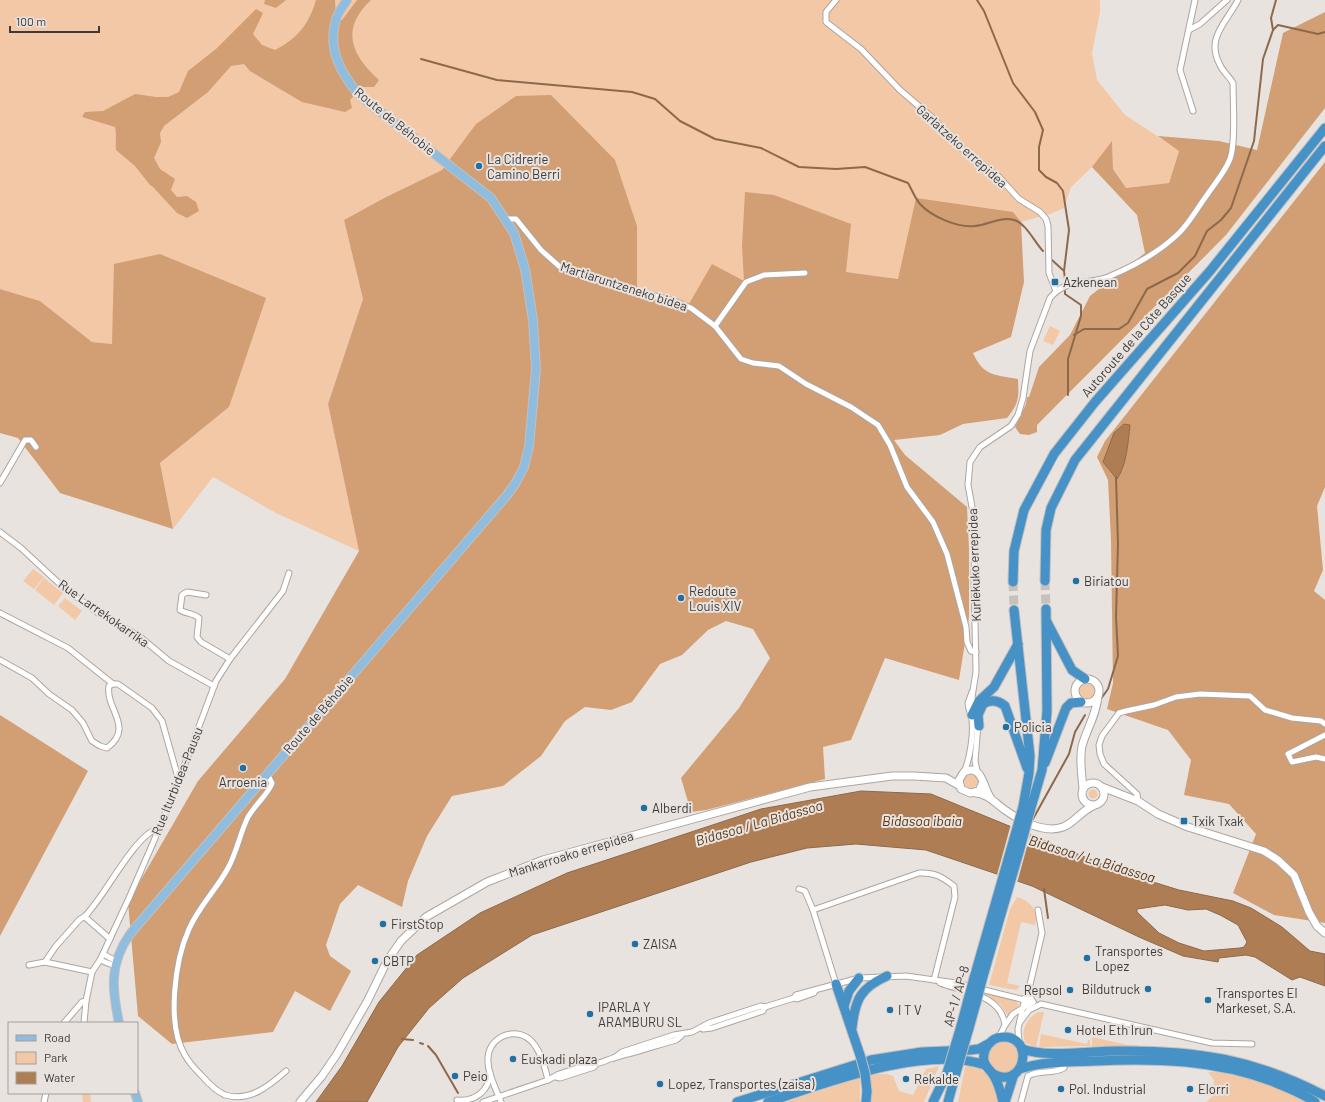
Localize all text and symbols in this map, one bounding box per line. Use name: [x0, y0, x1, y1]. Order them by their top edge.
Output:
scale bar: [10, 8, 99, 34]
text: 100 m: [16, 14, 46, 28]
street label: Route de Béhobie: [351, 84, 439, 158]
street label: Garlatzeko errepidea: [913, 101, 1011, 191]
place label: La Cidrerie Camino Berri: [487, 151, 560, 182]
marker: La Cidrerie Camino Berri: [474, 161, 484, 171]
street label: Martiaruntzeneko bidea: [559, 258, 689, 314]
street label: Autoroute de la Côte Basque: [1078, 270, 1194, 400]
place label: Azkenean: [1063, 274, 1117, 290]
marker: Azkenean: [1050, 277, 1060, 287]
street label: Kurlekuko errepidea: [964, 508, 984, 622]
place label: Biriatou: [1084, 573, 1129, 589]
street label: Rue Larrekokarrika: [56, 576, 152, 650]
marker: Biriatou: [1071, 576, 1081, 586]
place label: Redoute Louis XIV: [689, 583, 742, 614]
marker: Redoute Louis XIV: [676, 593, 686, 603]
street label: Route de Béhobie: [279, 671, 357, 757]
place label: Policia: [1014, 719, 1052, 735]
marker: Policia: [1001, 722, 1011, 732]
street label: Rue Iturbidea-Pausu: [148, 725, 206, 837]
marker: Arroenia: [238, 763, 248, 773]
place label: Arroenia: [219, 774, 267, 790]
water label: Bidasoa / La Bidassoa: [693, 796, 824, 849]
place label: Alberdi: [652, 800, 692, 816]
marker: Alberdi: [639, 803, 649, 813]
water label: Bidasoa ibaia: [882, 812, 962, 829]
place label: Txik Txak: [1192, 813, 1244, 829]
marker: Txik Txak: [1179, 816, 1189, 826]
street label: Mankarroako errepidea: [507, 827, 635, 881]
water label: Bidasoa / La Bidassoa: [1027, 831, 1157, 886]
place label: FirstStop: [391, 916, 444, 932]
marker: FirstStop: [378, 919, 388, 929]
place label: ZAISA: [643, 936, 677, 952]
marker: ZAISA: [630, 939, 640, 949]
place label: Transportes Lopez: [1095, 943, 1163, 974]
place label: CBTP: [383, 953, 414, 969]
marker: Transportes Lopez: [1082, 953, 1092, 963]
marker: CBTP: [370, 956, 380, 966]
street label: AP-1 / AP-8: [940, 964, 972, 1028]
place label: Bildutruck: [1082, 981, 1140, 997]
place label: Repsol: [1024, 982, 1062, 998]
marker: Bildutruck: [1143, 984, 1153, 994]
marker: Repsol: [1065, 985, 1075, 995]
place label: Transportes El Markeset, S.A.: [1216, 985, 1297, 1016]
marker: Transportes El Markeset, S.A.: [1203, 995, 1213, 1005]
place label: IPARLA Y ARAMBURU SL: [598, 999, 682, 1030]
place label: I T V: [898, 1002, 922, 1018]
marker: I T V: [885, 1005, 895, 1015]
marker: IPARLA Y ARAMBURU SL: [585, 1009, 595, 1019]
legend: [8, 1022, 138, 1094]
place label: Hotel Eth Irun: [1076, 1022, 1153, 1038]
marker: Hotel Eth Irun: [1063, 1025, 1073, 1035]
text: Road: [44, 1030, 71, 1044]
text: Park: [44, 1050, 68, 1064]
place label: Euskadi plaza: [521, 1051, 597, 1067]
marker: Euskadi plaza: [508, 1054, 518, 1064]
place label: Peio: [463, 1068, 488, 1084]
text: Water: [44, 1070, 76, 1084]
marker: Peio: [450, 1071, 460, 1081]
place label: Rekalde: [914, 1071, 959, 1087]
marker: Rekalde: [901, 1074, 911, 1084]
place label: Lopez, Transportes (zaisa): [668, 1076, 815, 1092]
marker: Lopez, Transportes (zaisa): [655, 1079, 665, 1089]
place label: Pol. Industrial: [1069, 1081, 1146, 1097]
place label: Elorri: [1198, 1081, 1229, 1097]
marker: Pol. Industrial: [1056, 1084, 1066, 1094]
marker: Elorri: [1185, 1084, 1195, 1094]

